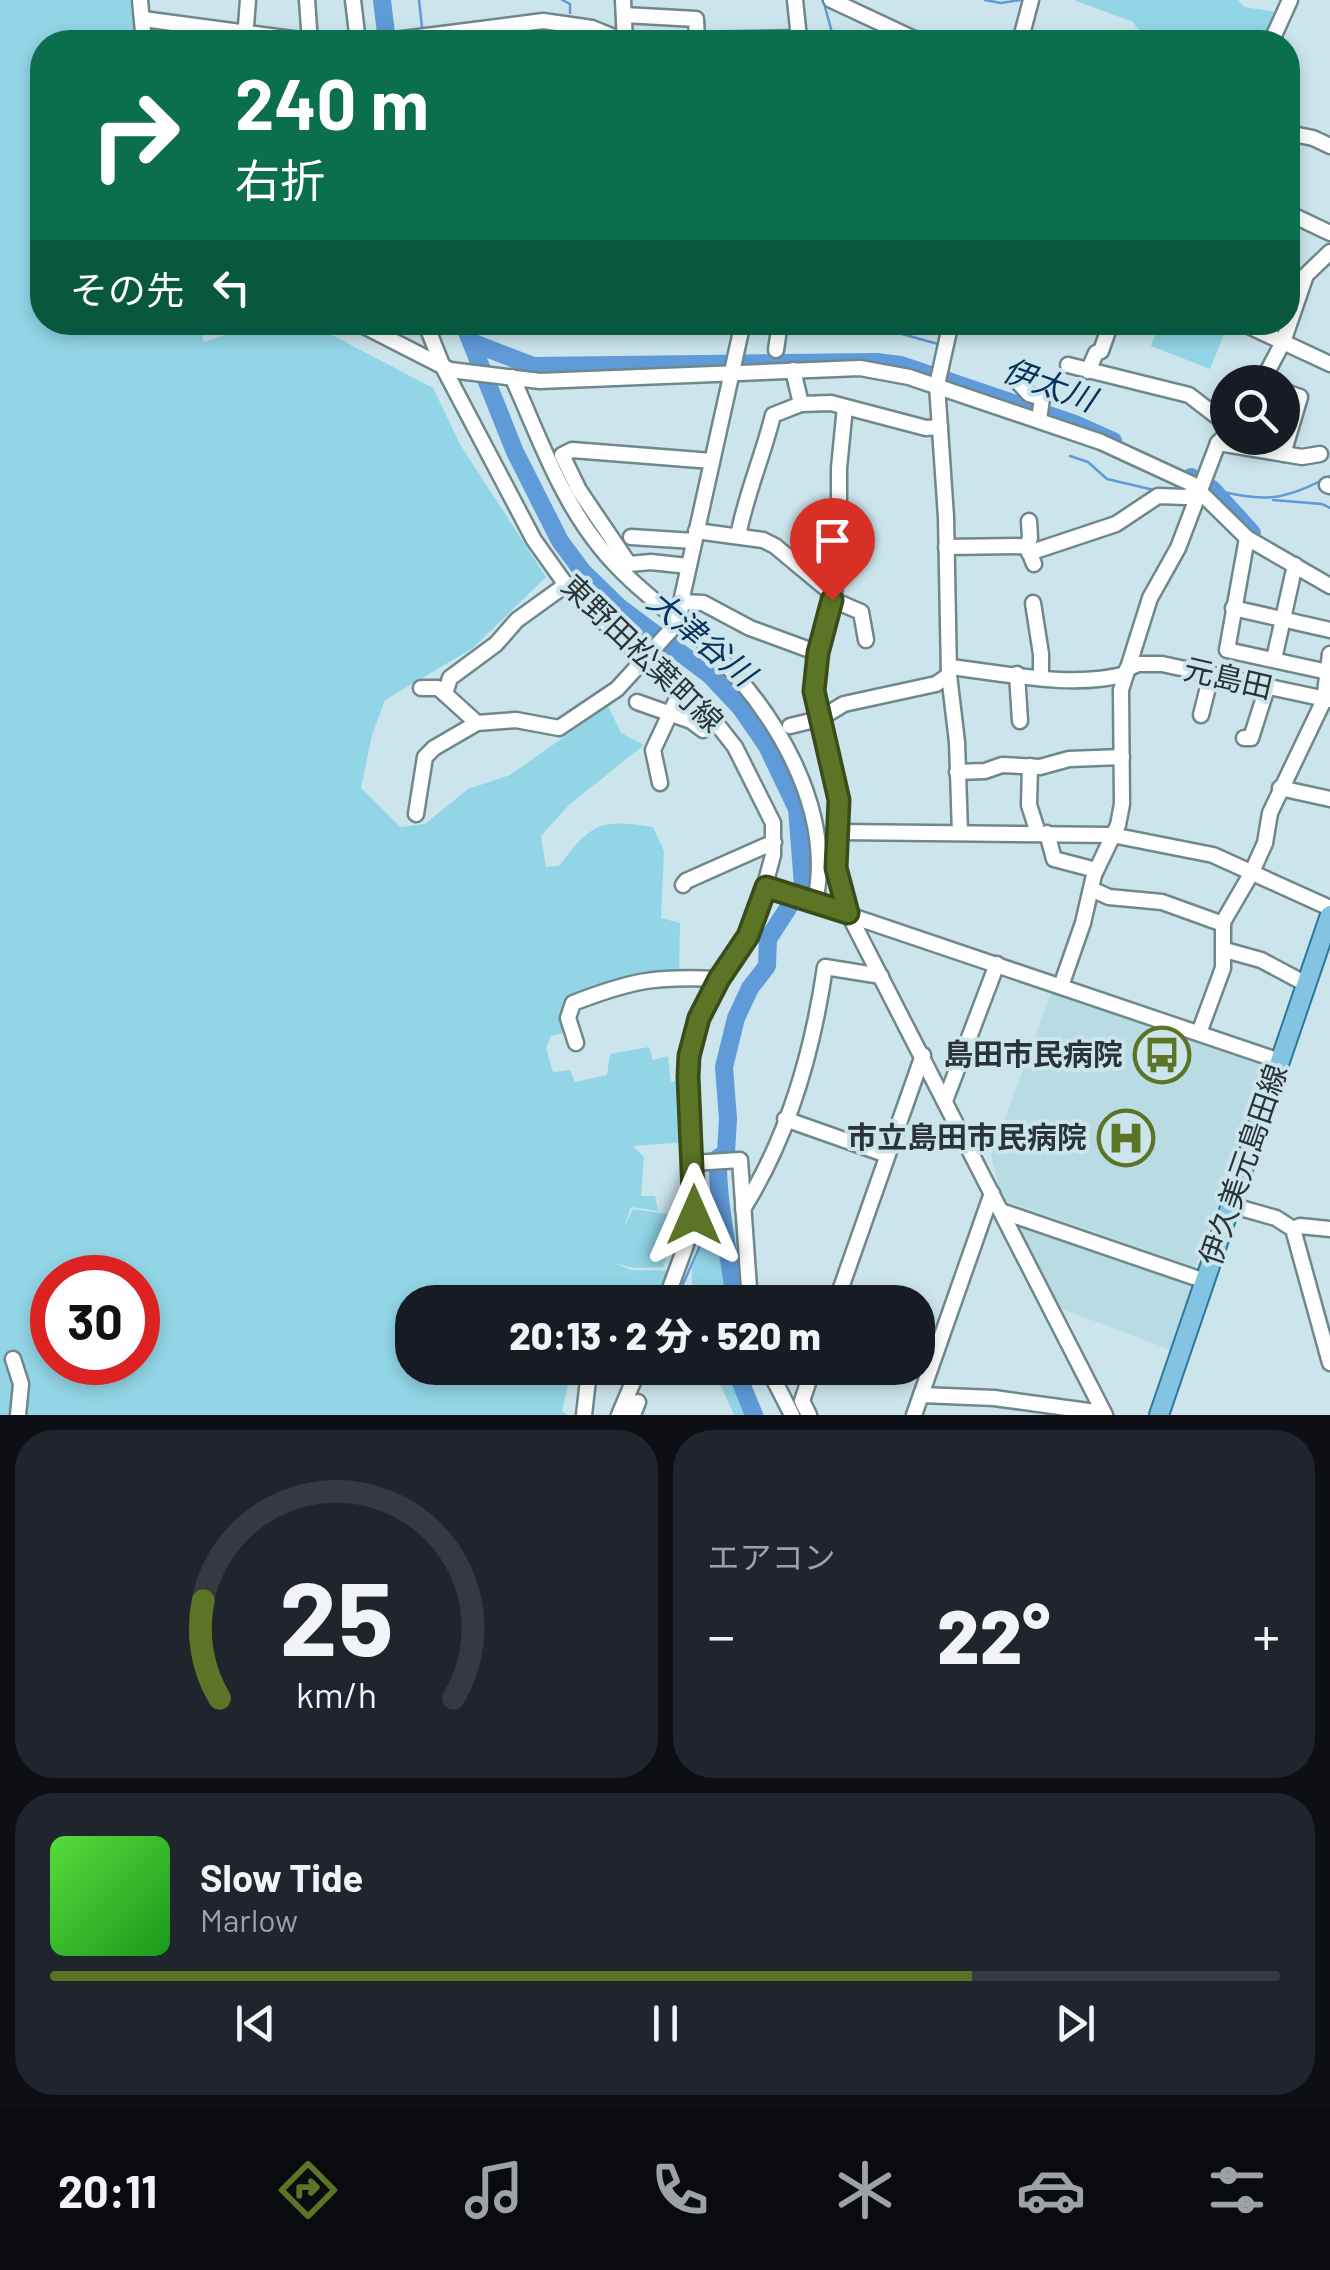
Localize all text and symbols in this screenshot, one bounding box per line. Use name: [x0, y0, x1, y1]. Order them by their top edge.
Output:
text: 240 m: [235, 60, 429, 144]
icon: right: [70, 70, 200, 200]
text: 右折: [235, 152, 325, 206]
icon: left: [204, 260, 259, 315]
text: その先: [70, 266, 184, 312]
water label: 伊太川: [998, 349, 1104, 418]
map controls: [1210, 365, 1300, 455]
button: search: [1210, 365, 1300, 455]
pin: [790, 498, 875, 601]
icon: arrive: [805, 513, 860, 568]
street label: 東野田松葉町線: [555, 567, 731, 738]
water label: 大津谷川: [641, 581, 766, 694]
street label: 元島田: [1181, 649, 1276, 705]
bus stop icon: 島田市民病院: [1132, 1025, 1192, 1085]
place label: 島田市民病院: [943, 1035, 1123, 1071]
street label: 伊久美元島田線: [1191, 1059, 1293, 1269]
hospital icon: 市立島田市民病院: [1096, 1108, 1156, 1168]
place label: 市立島田市民病院: [847, 1118, 1087, 1154]
position arrow: [642, 1163, 746, 1267]
speed limit sign: 30: [30, 1255, 160, 1385]
text: 20:13 · 2 分 · 520 m: [509, 1312, 821, 1358]
text: エアコン: [708, 1537, 836, 1575]
text: 25: [279, 1552, 393, 1677]
text: 22°: [937, 1589, 1050, 1679]
text: −: [708, 1601, 735, 1667]
text: +: [1252, 1601, 1280, 1667]
text: km/h: [296, 1672, 377, 1715]
text: Slow Tide: [200, 1854, 363, 1900]
text: Marlow: [200, 1900, 298, 1938]
icon: previous: [228, 1996, 283, 2051]
icon: pause: [638, 1996, 693, 2051]
icon: next: [1048, 1996, 1103, 2051]
icon: directions: [273, 2155, 343, 2225]
icon: music: [459, 2155, 529, 2225]
icon: phone: [645, 2155, 715, 2225]
icon: climate: [830, 2155, 900, 2225]
icon: car: [1016, 2155, 1086, 2225]
icon: filters: [1202, 2155, 1272, 2225]
text: 20:11: [58, 2163, 157, 2217]

